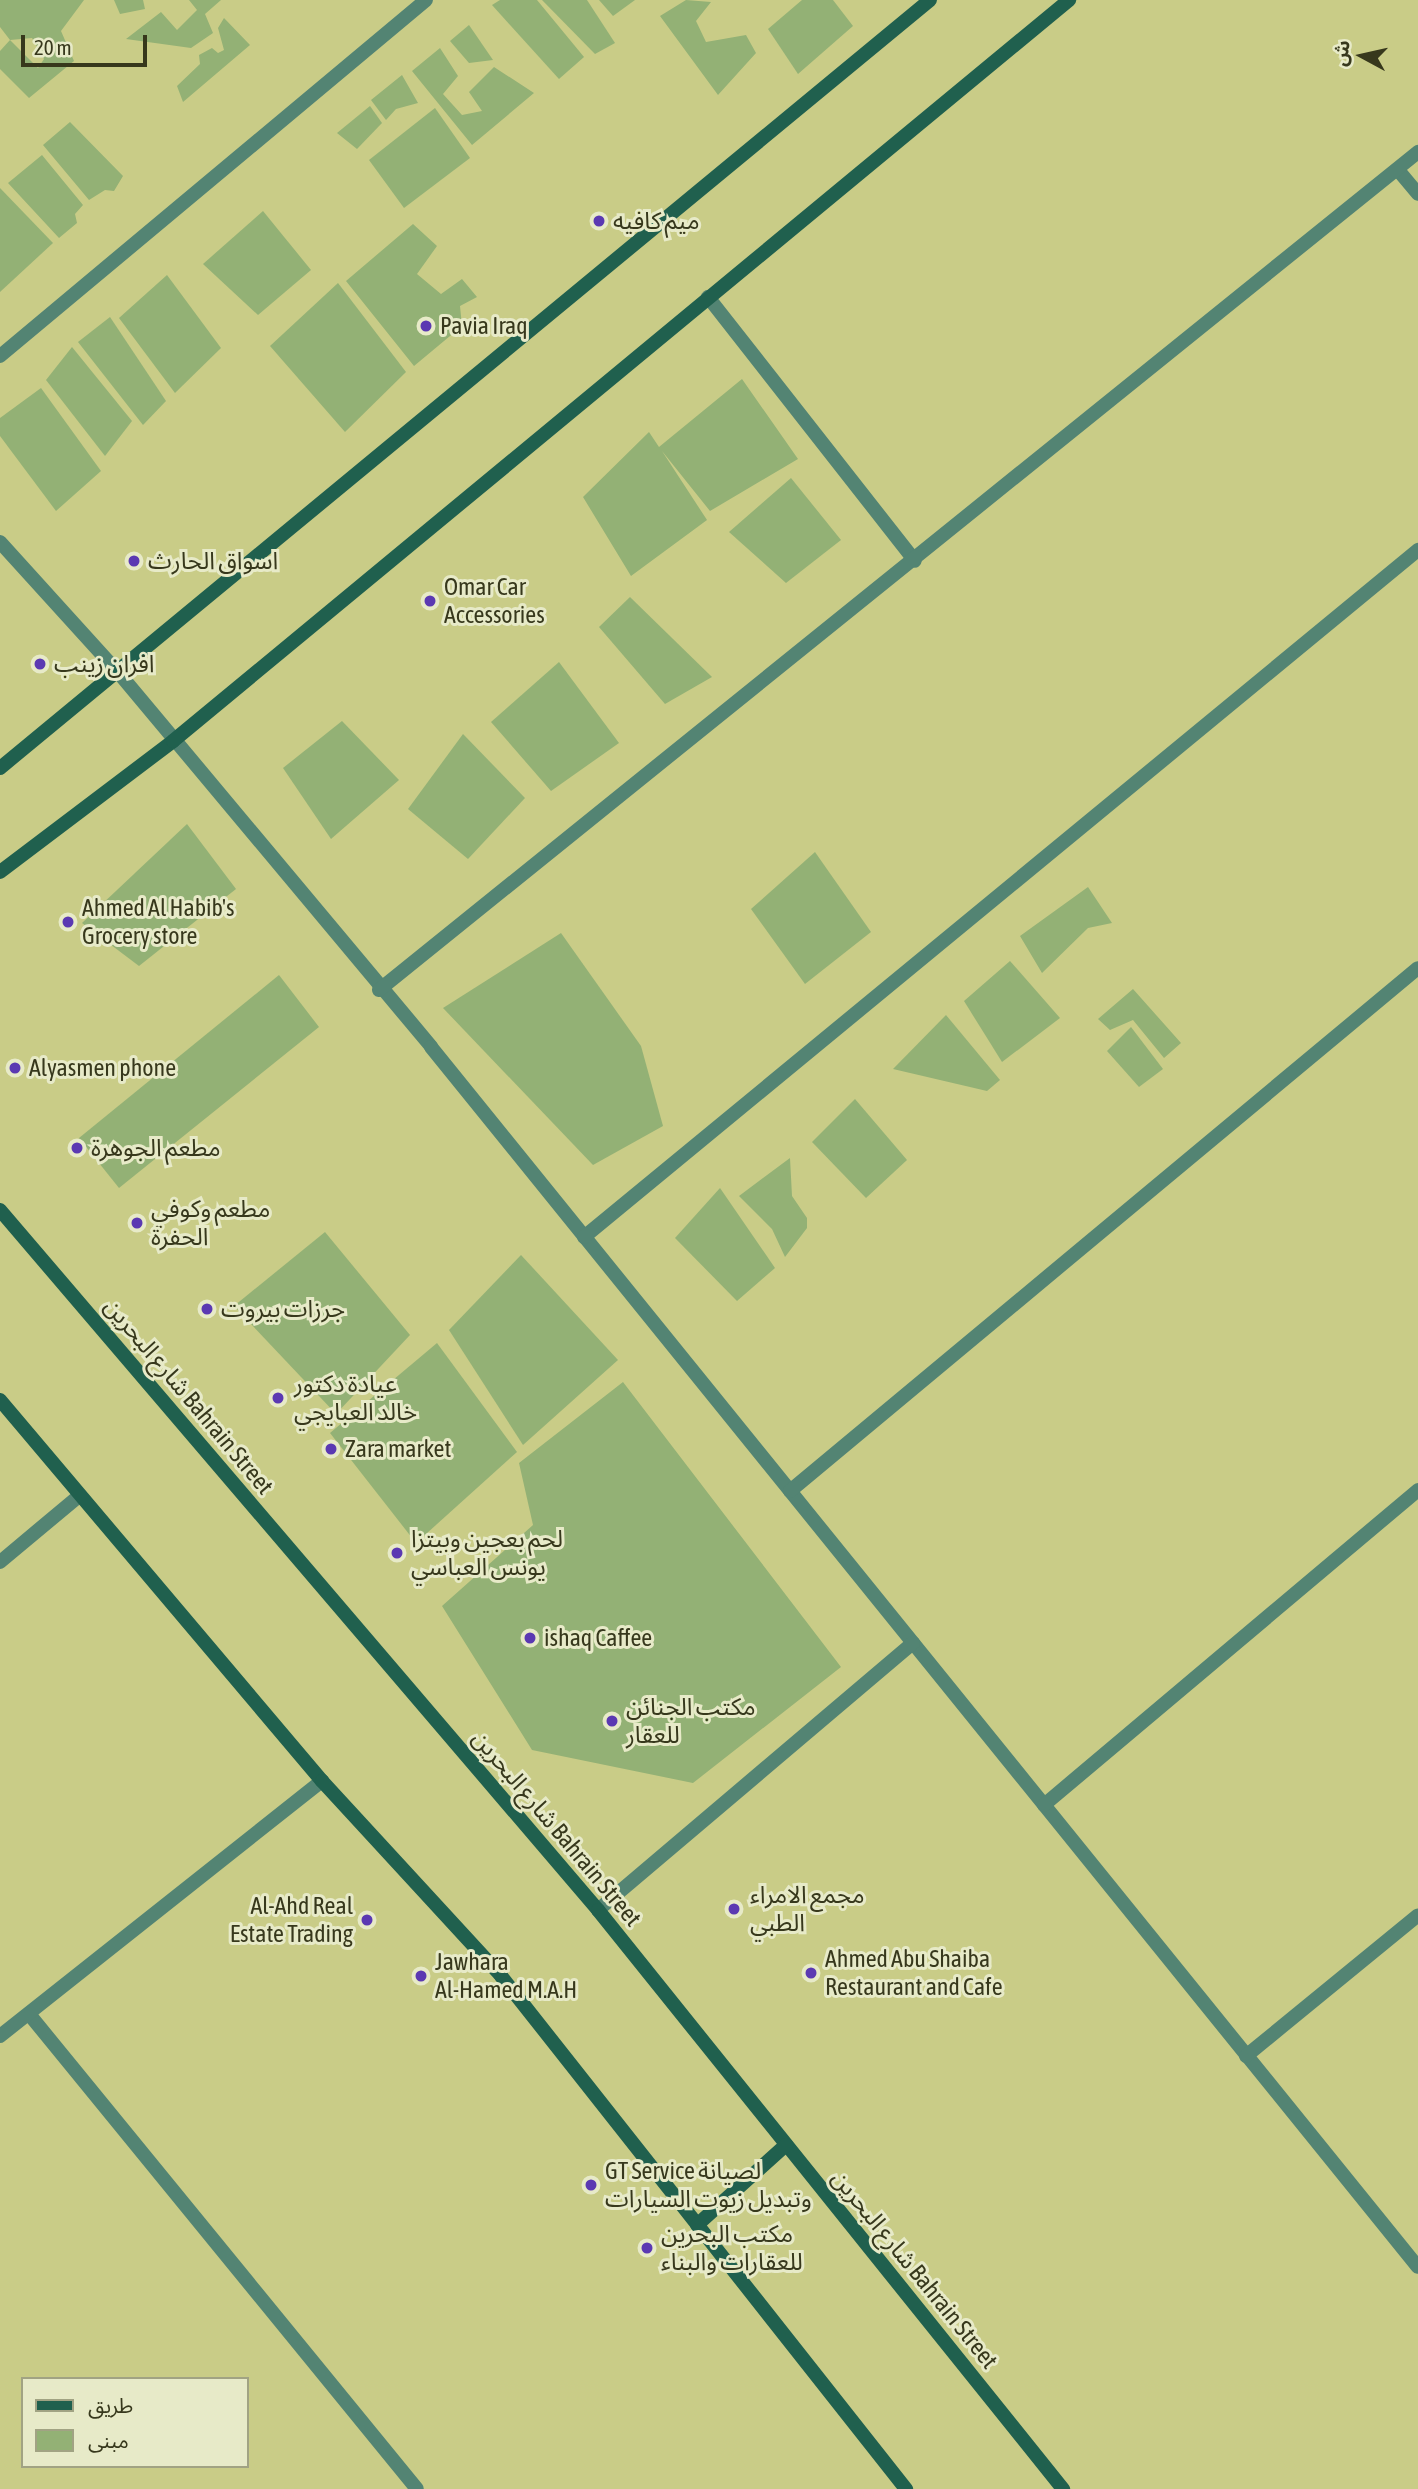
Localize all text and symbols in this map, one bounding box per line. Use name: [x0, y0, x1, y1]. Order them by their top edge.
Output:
scale bar: [24, 21, 150, 65]
north arrow: [1327, 21, 1397, 91]
text: 20 m: [34, 35, 72, 59]
text: ش: [1329, 39, 1354, 67]
place label: ميم كافيه: [613, 207, 700, 235]
marker: ميم كافيه: [591, 213, 607, 229]
place label: Pavia Iraq: [440, 312, 528, 340]
marker: Pavia Iraq: [418, 318, 434, 334]
place label: اسواق الحارث: [148, 547, 278, 575]
marker: اسواق الحارث: [126, 553, 142, 569]
place label: Omar Car Accessories: [444, 573, 545, 629]
marker: Omar Car Accessories: [422, 593, 438, 609]
place label: افران زينب: [54, 650, 155, 678]
marker: افران زينب: [32, 656, 48, 672]
place label: Ahmed Al Habib's Grocery store: [82, 894, 234, 950]
marker: Ahmed Al Habib's Grocery store: [60, 914, 76, 930]
place label: Alyasmen phone: [29, 1054, 176, 1082]
marker: Alyasmen phone: [7, 1060, 23, 1076]
place label: مطعم الجوهرة: [91, 1134, 221, 1162]
marker: مطعم الجوهرة: [69, 1140, 85, 1156]
place label: مطعم وكوفي الحفرة: [151, 1195, 270, 1251]
marker: مطعم وكوفي الحفرة: [129, 1215, 145, 1231]
street label: شارع البحرين Bahrain Street: [98, 1292, 280, 1500]
place label: جرزات بيروت: [221, 1295, 345, 1323]
marker: جرزات بيروت: [199, 1301, 215, 1317]
place label: عيادة دكتور خالد العبايجي: [294, 1370, 417, 1426]
marker: عيادة دكتور خالد العبايجي: [268, 1388, 288, 1408]
place label: Zara market: [345, 1435, 451, 1463]
marker: Zara market: [323, 1441, 339, 1457]
place label: لحم بعجين وبيتزا يونس العباسي: [411, 1525, 563, 1581]
marker: لحم بعجين وبيتزا يونس العباسي: [389, 1545, 405, 1561]
place label: ishaq Caffee: [544, 1624, 652, 1652]
marker: ishaq Caffee: [522, 1630, 538, 1646]
place label: مكتب الجنائن للعقار: [626, 1693, 756, 1749]
marker: مكتب الجنائن للعقار: [604, 1713, 620, 1729]
street label: شارع البحرين Bahrain Street: [466, 1724, 648, 1932]
place label: مجمع الامراء الطبي: [750, 1881, 865, 1937]
place label: Al-Ahd Real Estate Trading: [230, 1892, 353, 1948]
marker: مجمع الامراء الطبي: [724, 1899, 744, 1919]
marker: Al-Ahd Real Estate Trading: [359, 1912, 375, 1928]
place label: Ahmed Abu Shaiba Restaurant and Cafe: [825, 1945, 1003, 2001]
place label: Jawhara Al-Hamed M.A.H: [435, 1948, 577, 2004]
marker: Ahmed Abu Shaiba Restaurant and Cafe: [803, 1965, 819, 1981]
marker: Jawhara Al-Hamed M.A.H: [413, 1968, 429, 1984]
place label: GT Service لصيانة وتبديل زيوت السيارات: [605, 2157, 812, 2213]
street label: شارع البحرين Bahrain Street: [826, 2164, 1004, 2374]
marker: GT Service لصيانة وتبديل زيوت السيارات: [583, 2177, 599, 2193]
place label: مكتب البحرين للعقارات والبناء: [661, 2220, 803, 2276]
marker: مكتب البحرين للعقارات والبناء: [639, 2240, 655, 2256]
legend: [21, 2377, 248, 2468]
text: طريق: [88, 2393, 133, 2417]
text: مبنى: [88, 2428, 129, 2452]

